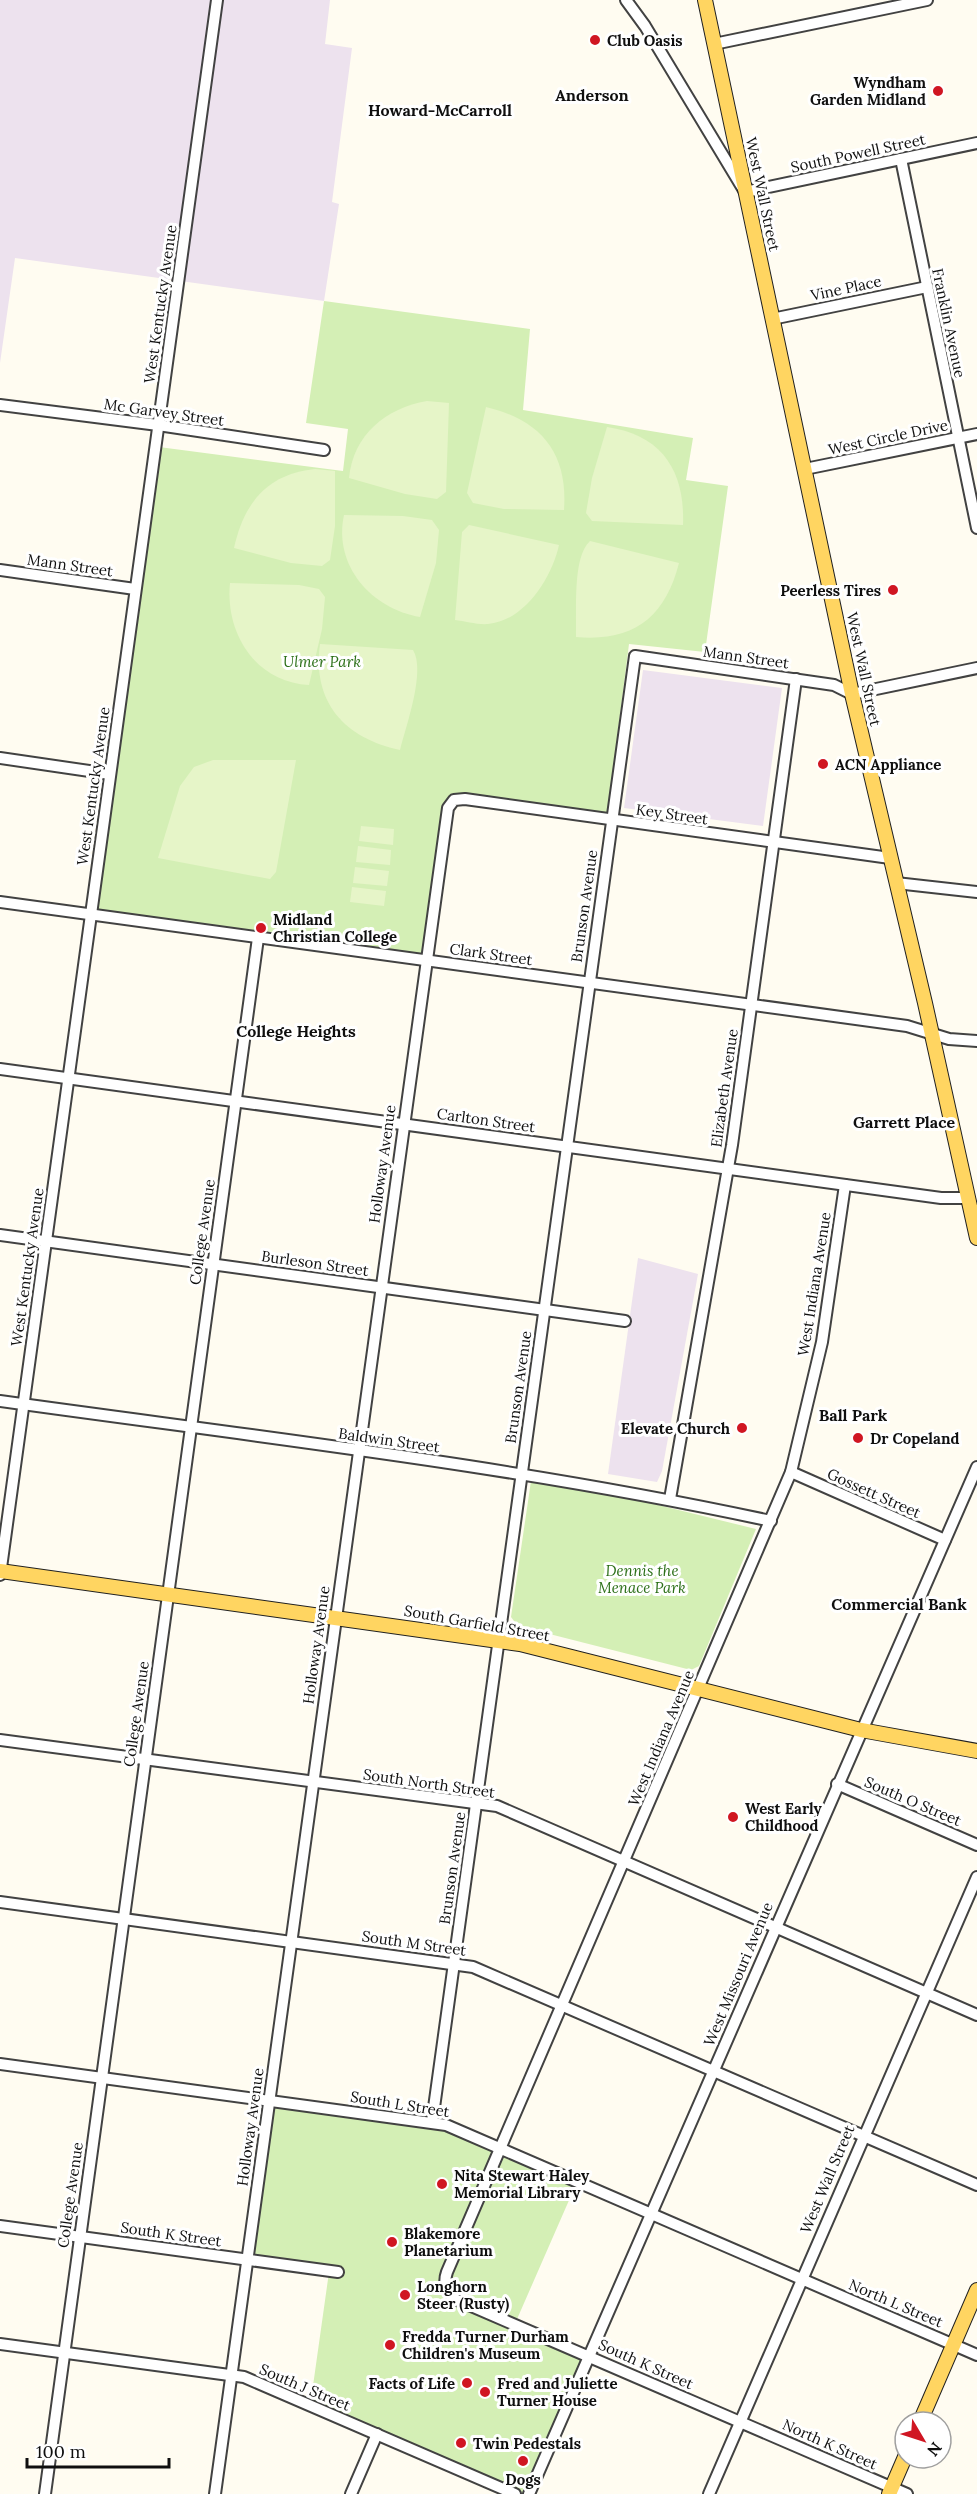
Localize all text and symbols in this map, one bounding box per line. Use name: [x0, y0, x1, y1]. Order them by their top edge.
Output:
place label: Club Oasis: [607, 31, 683, 50]
marker: Club Oasis: [588, 33, 602, 47]
place label: Wyndham Garden Midland: [810, 73, 926, 109]
marker: Wyndham Garden Midland: [931, 84, 945, 98]
district label: Anderson: [555, 85, 629, 105]
district label: Howard-McCarroll: [368, 100, 512, 120]
street label: South Powell Street: [789, 129, 927, 177]
street label: West Wall Street: [742, 135, 784, 253]
street label: West Kentucky Avenue: [139, 224, 181, 384]
street label: Franklin Avenue: [928, 266, 970, 380]
street label: Vine Place: [808, 271, 883, 305]
street label: Mc Garvey Street: [103, 394, 226, 430]
street label: West Circle Drive: [826, 415, 950, 459]
street label: Mann Street: [26, 550, 114, 580]
place label: Peerless Tires: [780, 581, 881, 600]
marker: Peerless Tires: [886, 583, 900, 597]
street label: West Wall Street: [843, 610, 885, 728]
street label: Mann Street: [702, 642, 790, 672]
park label: Ulmer Park: [283, 652, 361, 671]
street label: West Kentucky Avenue: [72, 706, 114, 866]
place label: ACN Appliance: [835, 755, 941, 774]
marker: ACN Appliance: [816, 757, 830, 771]
street label: Key Street: [635, 800, 709, 828]
street label: Brunson Avenue: [567, 849, 601, 963]
place label: Midland Christian College: [273, 910, 397, 946]
marker: Midland Christian College: [254, 921, 268, 935]
street label: Clark Street: [448, 939, 534, 969]
district label: College Heights: [236, 1021, 356, 1041]
street label: Elizabeth Avenue: [706, 1028, 742, 1148]
street label: Holloway Avenue: [364, 1104, 400, 1224]
street label: Carlton Street: [436, 1104, 536, 1136]
district label: Garrett Place: [853, 1112, 955, 1132]
street label: College Avenue: [185, 1178, 219, 1286]
street label: West Kentucky Avenue: [6, 1187, 48, 1347]
street label: West Indiana Avenue: [793, 1211, 835, 1357]
street label: Burleson Street: [260, 1246, 370, 1280]
street label: Brunson Avenue: [501, 1330, 535, 1444]
district label: Ball Park: [819, 1405, 888, 1425]
place label: Elevate Church: [621, 1419, 731, 1438]
marker: Elevate Church: [735, 1421, 749, 1435]
street label: Baldwin Street: [337, 1424, 441, 1457]
place label: Dr Copeland: [870, 1429, 959, 1448]
marker: Dr Copeland: [851, 1431, 865, 1445]
street label: Gossett Street: [824, 1464, 924, 1522]
park label: Dennis the Menace Park: [598, 1561, 686, 1597]
street label: Holloway Avenue: [298, 1585, 334, 1705]
district label: Commercial Bank: [831, 1594, 967, 1614]
street label: South Garfield Street: [403, 1601, 552, 1645]
street label: College Avenue: [119, 1660, 153, 1768]
street label: West Indiana Avenue: [624, 1667, 698, 1809]
street label: South North Street: [362, 1764, 496, 1802]
street label: South O Street: [862, 1772, 964, 1830]
place label: West Early Childhood: [745, 1799, 823, 1835]
marker: West Early Childhood: [726, 1810, 740, 1824]
street label: Brunson Avenue: [435, 1811, 469, 1925]
street label: West Missouri Avenue: [699, 1899, 777, 2049]
street label: South M Street: [361, 1926, 468, 1960]
street label: Holloway Avenue: [232, 2067, 268, 2187]
street label: South L Street: [349, 2087, 451, 2121]
street label: West Wall Street: [796, 2122, 858, 2236]
street label: College Avenue: [53, 2141, 87, 2249]
place label: Nita Stewart Haley Memorial Library: [454, 2166, 590, 2202]
marker: Nita Stewart Haley Memorial Library: [435, 2177, 449, 2191]
street label: South K Street: [119, 2218, 223, 2251]
place label: Blakemore Planetarium: [404, 2224, 493, 2260]
marker: Blakemore Planetarium: [385, 2235, 399, 2249]
street label: North L Street: [846, 2275, 946, 2331]
place label: Longhorn Steer (Rusty): [417, 2277, 510, 2314]
marker: Longhorn Steer (Rusty): [398, 2288, 412, 2302]
place label: Fredda Turner Durham Children's Museum: [402, 2327, 569, 2363]
street label: South K Street: [596, 2335, 696, 2393]
marker: Fredda Turner Durham Children's Museum: [383, 2338, 397, 2352]
street label: South J Street: [257, 2359, 354, 2415]
place label: Facts of Life: [369, 2374, 455, 2393]
place label: Fred and Juliette Turner House: [497, 2374, 618, 2410]
marker: Facts of Life: [460, 2376, 474, 2390]
marker: Fred and Juliette Turner House: [478, 2385, 492, 2399]
north arrow: [893, 2410, 953, 2470]
street label: North K Street: [779, 2415, 881, 2474]
scale bar: [27, 2431, 170, 2469]
place label: Twin Pedestals: [473, 2434, 581, 2453]
marker: Twin Pedestals: [454, 2436, 468, 2450]
text: N: [923, 2438, 946, 2461]
text: 100 m: [36, 2440, 86, 2463]
marker: Dogs: [516, 2454, 530, 2468]
place label: Dogs: [505, 2470, 541, 2489]

